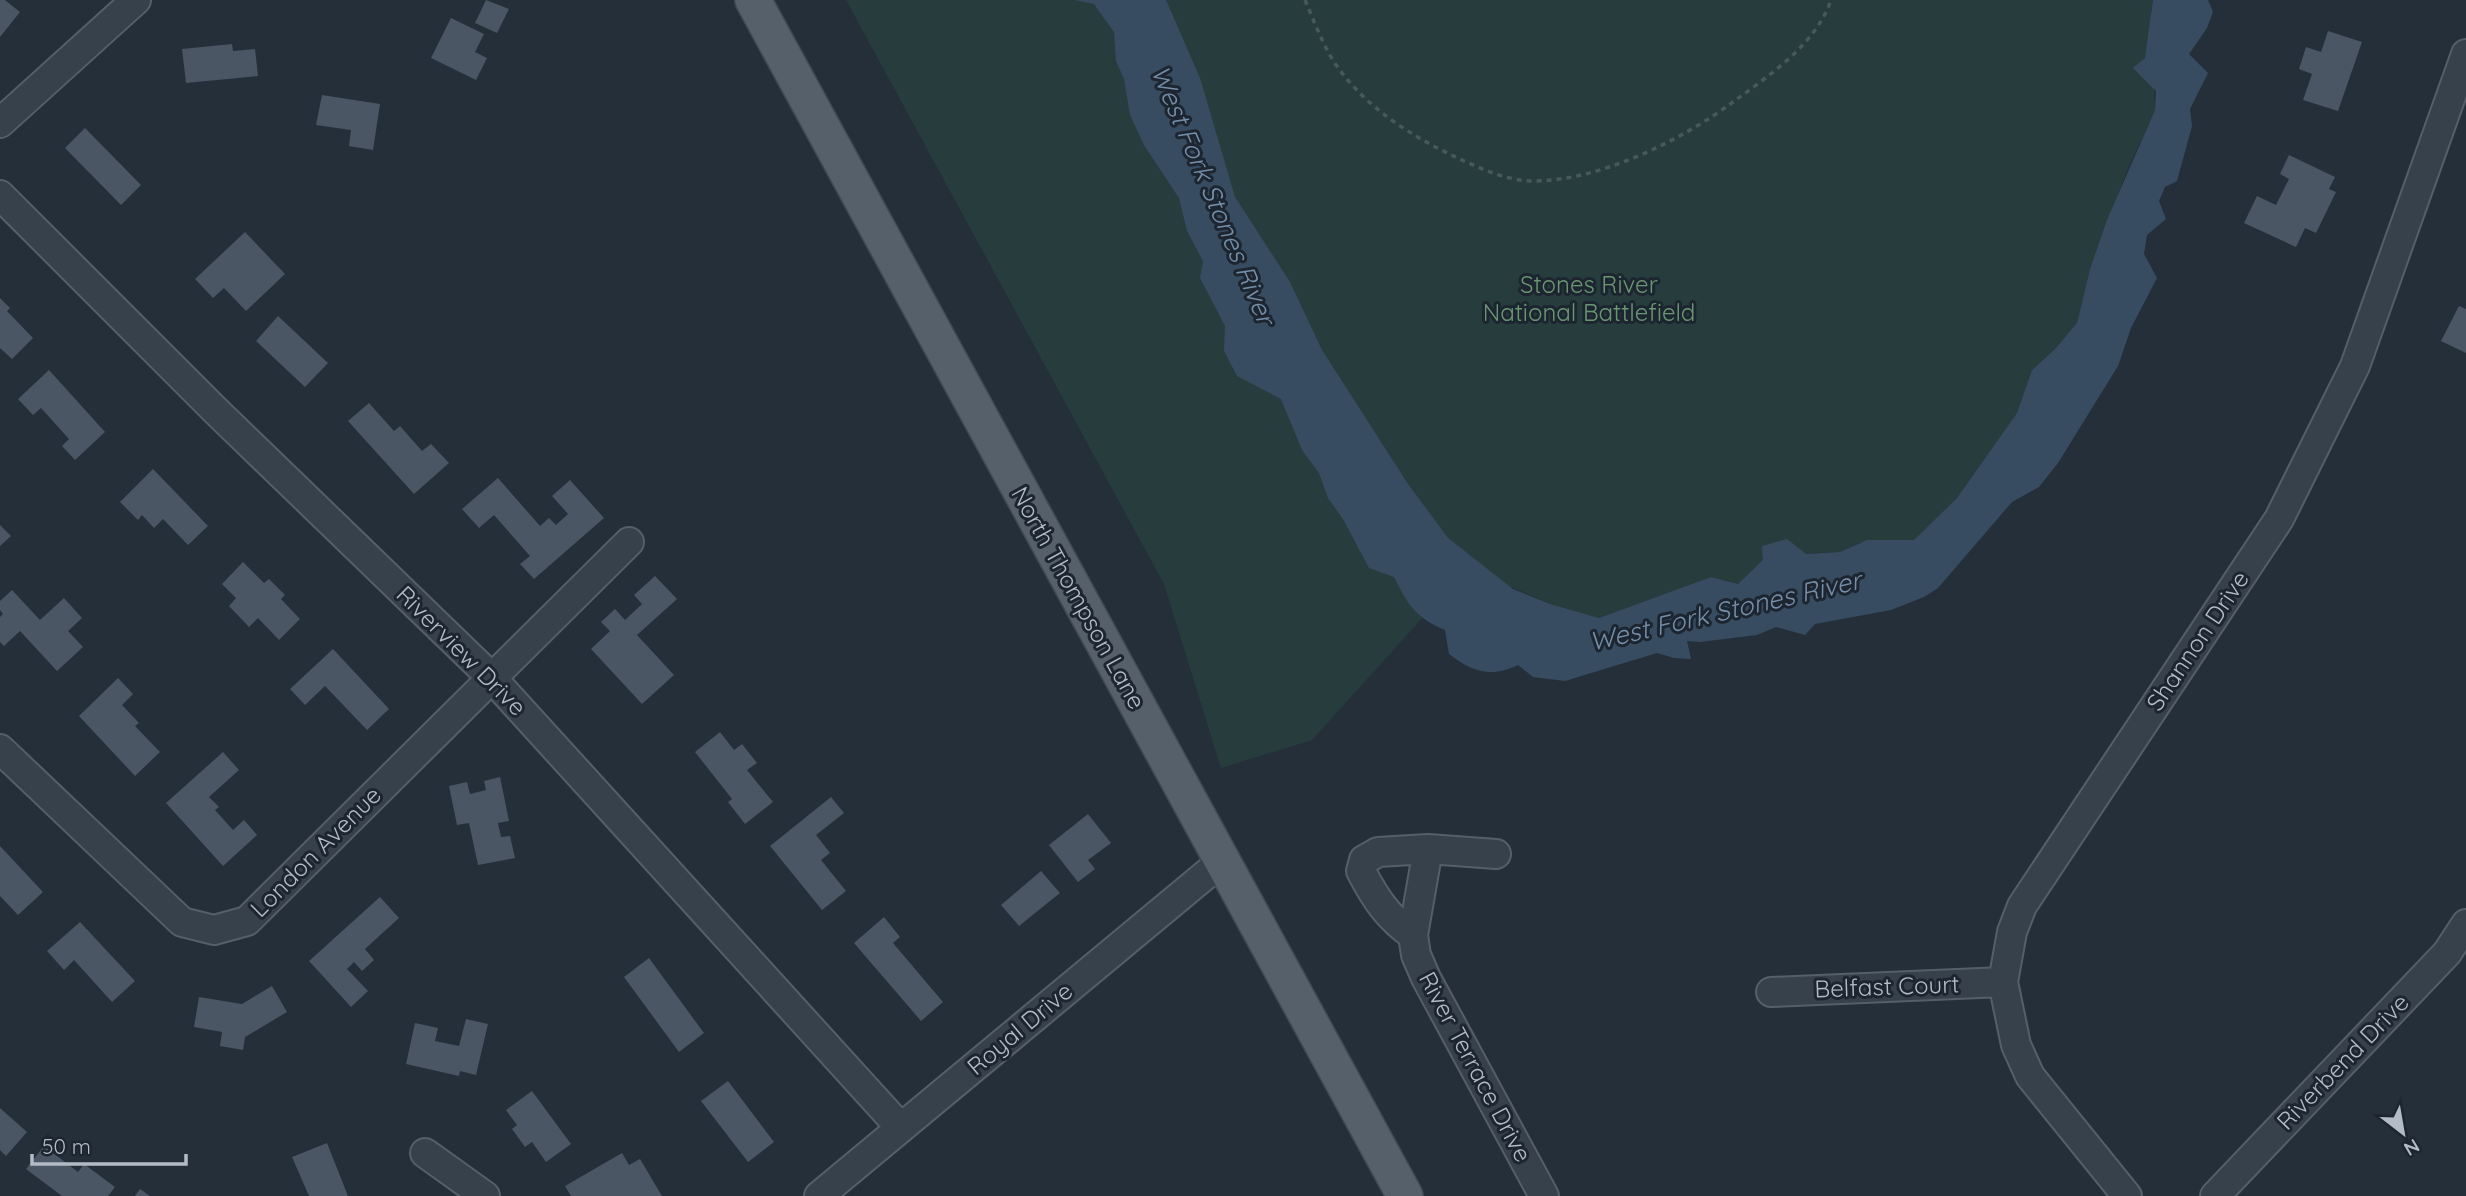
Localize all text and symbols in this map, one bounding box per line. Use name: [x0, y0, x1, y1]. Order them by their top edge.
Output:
water label: West Fork Stones River: [1144, 60, 1284, 332]
park label: Stones River National Battlefield: [1483, 269, 1695, 327]
street label: North Thompson Lane: [1005, 481, 1152, 714]
water label: West Fork Stones River: [1586, 563, 1867, 658]
street label: Shannon Drive: [2139, 565, 2255, 716]
street label: Riverview Drive: [390, 579, 533, 722]
street label: London Avenue: [244, 780, 387, 923]
street label: River Terrace Drive: [1413, 966, 1539, 1167]
street label: Belfast Court: [1814, 968, 1960, 1004]
street label: Royal Drive: [961, 975, 1078, 1081]
street label: Riverbend Drive: [2270, 987, 2415, 1136]
north arrow: [2368, 1098, 2438, 1168]
scale bar: [32, 1122, 186, 1166]
text: 50 m: [42, 1133, 91, 1159]
text: N: [2400, 1134, 2424, 1161]

